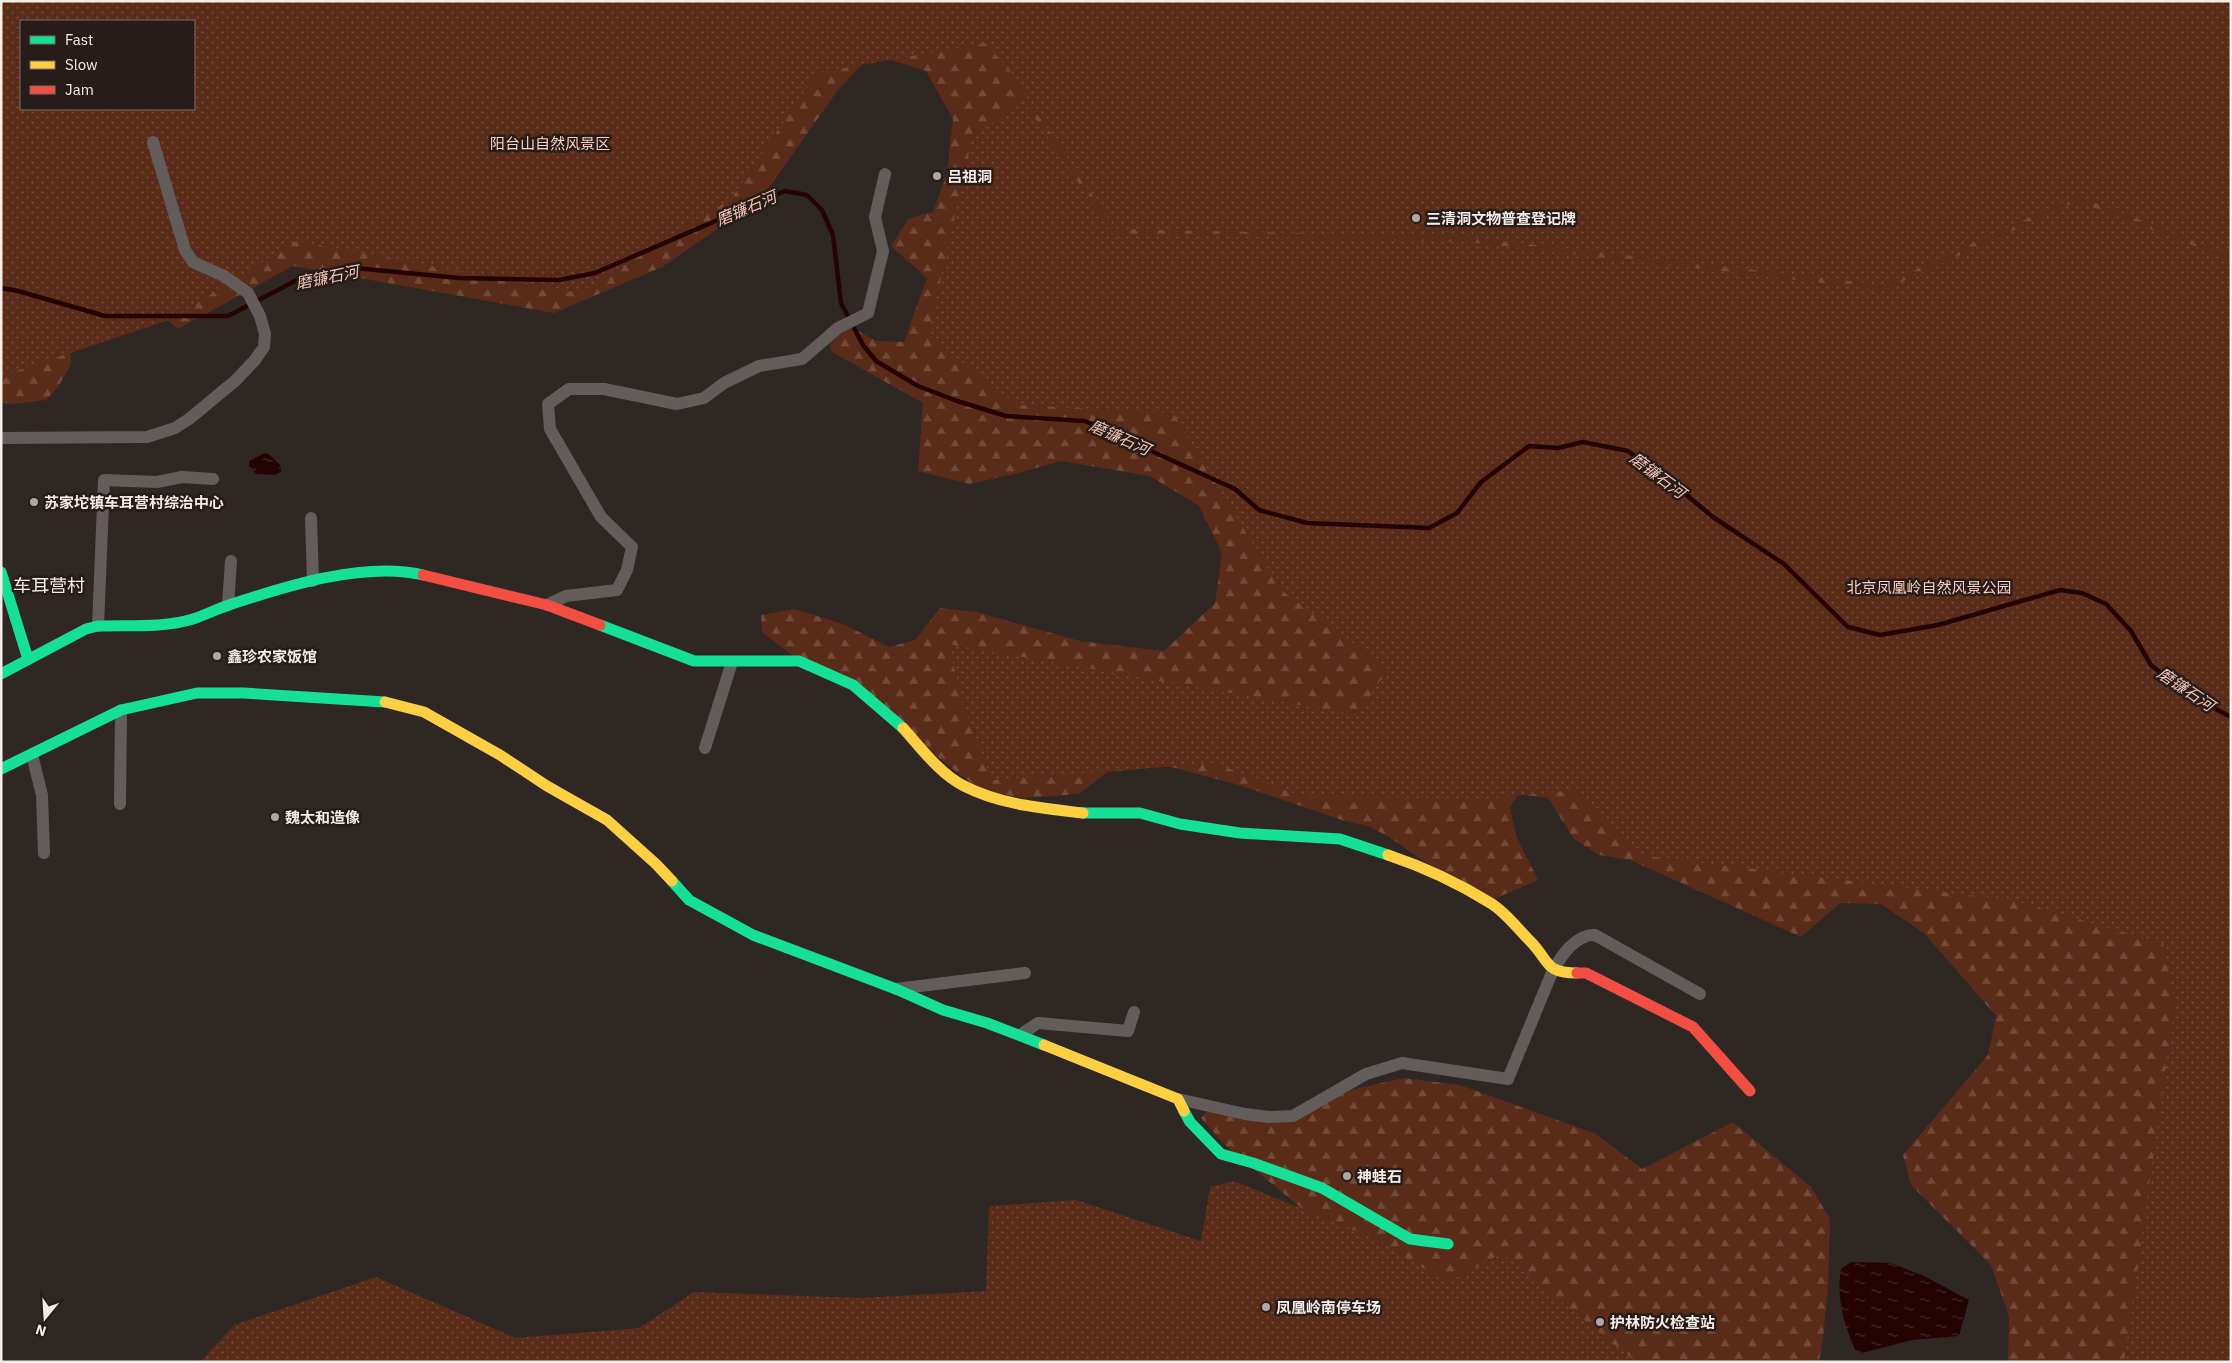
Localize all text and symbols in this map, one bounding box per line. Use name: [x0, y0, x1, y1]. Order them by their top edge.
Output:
legend: [20, 20, 195, 110]
text: Fast: [65, 30, 93, 49]
text: Slow: [65, 55, 98, 74]
text: Jam: [65, 80, 94, 99]
park label: 阳台山自然风景区: [490, 134, 610, 153]
place label: 吕祖洞: [947, 167, 992, 186]
marker: 吕祖洞: [931, 170, 943, 182]
water label: 磨镰石河: [713, 185, 782, 230]
place label: 三清洞文物普查登记牌: [1426, 209, 1576, 228]
marker: 三清洞文物普查登记牌: [1410, 212, 1422, 224]
water label: 磨镰石河: [294, 261, 363, 293]
water label: 磨镰石河: [1087, 415, 1156, 460]
water label: 磨镰石河: [1626, 448, 1692, 504]
place label: 苏家坨镇车耳营村综治中心: [44, 493, 224, 512]
marker: 苏家坨镇车耳营村综治中心: [28, 496, 40, 508]
district label: 车耳营村: [13, 574, 85, 597]
park label: 北京凤凰岭自然风景公园: [1846, 578, 2012, 597]
place label: 鑫珍农家饭馆: [227, 647, 317, 666]
marker: 鑫珍农家饭馆: [211, 650, 223, 662]
water label: 磨镰石河: [2154, 663, 2221, 717]
place label: 魏太和造像: [285, 808, 360, 827]
marker: 魏太和造像: [269, 811, 281, 823]
place label: 神蛙石: [1357, 1167, 1402, 1186]
marker: 神蛙石: [1341, 1170, 1353, 1182]
north arrow: [20, 1293, 70, 1343]
place label: 凤凰岭南停车场: [1276, 1298, 1381, 1317]
marker: 凤凰岭南停车场: [1260, 1301, 1272, 1313]
place label: 护林防火检查站: [1610, 1313, 1715, 1332]
marker: 护林防火检查站: [1594, 1316, 1606, 1328]
text: N: [33, 1320, 49, 1340]

